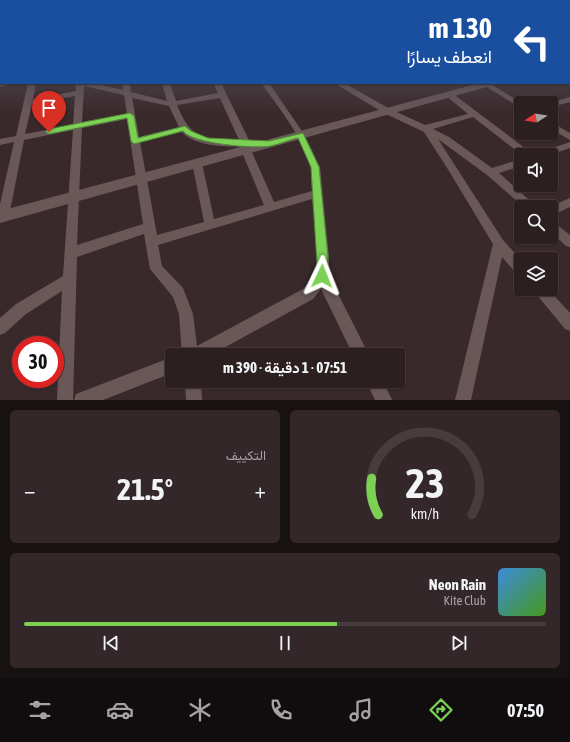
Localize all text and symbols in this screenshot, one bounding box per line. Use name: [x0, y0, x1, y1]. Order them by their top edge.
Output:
text: 130 m: [429, 12, 492, 44]
icon: left: [506, 16, 558, 68]
text: انعطف يسارًا: [406, 46, 492, 67]
pin: [32, 91, 66, 132]
north arrow: [514, 96, 558, 140]
map controls: [514, 96, 558, 296]
icon: arrive: [38, 97, 60, 119]
button: sound: [514, 148, 558, 192]
button: search: [514, 200, 558, 244]
button: layers: [514, 252, 558, 296]
position arrow: [301, 255, 343, 297]
speed limit sign: 30: [12, 336, 64, 388]
text: 07:51 · 1 دقيقة · 390 m: [223, 359, 347, 376]
text: التكييف: [226, 448, 266, 463]
text: 23: [405, 458, 445, 506]
text: 21.5°: [117, 472, 173, 506]
text: −: [24, 477, 35, 503]
text: +: [255, 477, 266, 503]
text: km/h: [411, 505, 439, 521]
text: Neon Rain: [429, 576, 486, 593]
text: Kite Club: [444, 593, 486, 608]
icon: previous: [100, 632, 122, 654]
icon: pause: [274, 632, 296, 654]
icon: next: [448, 632, 470, 654]
icon: filters: [26, 696, 54, 724]
icon: car: [106, 696, 134, 724]
icon: climate: [186, 696, 214, 724]
icon: phone: [267, 696, 295, 724]
icon: music: [347, 696, 375, 724]
icon: directions: [427, 696, 455, 724]
text: 07:50: [507, 700, 544, 721]

